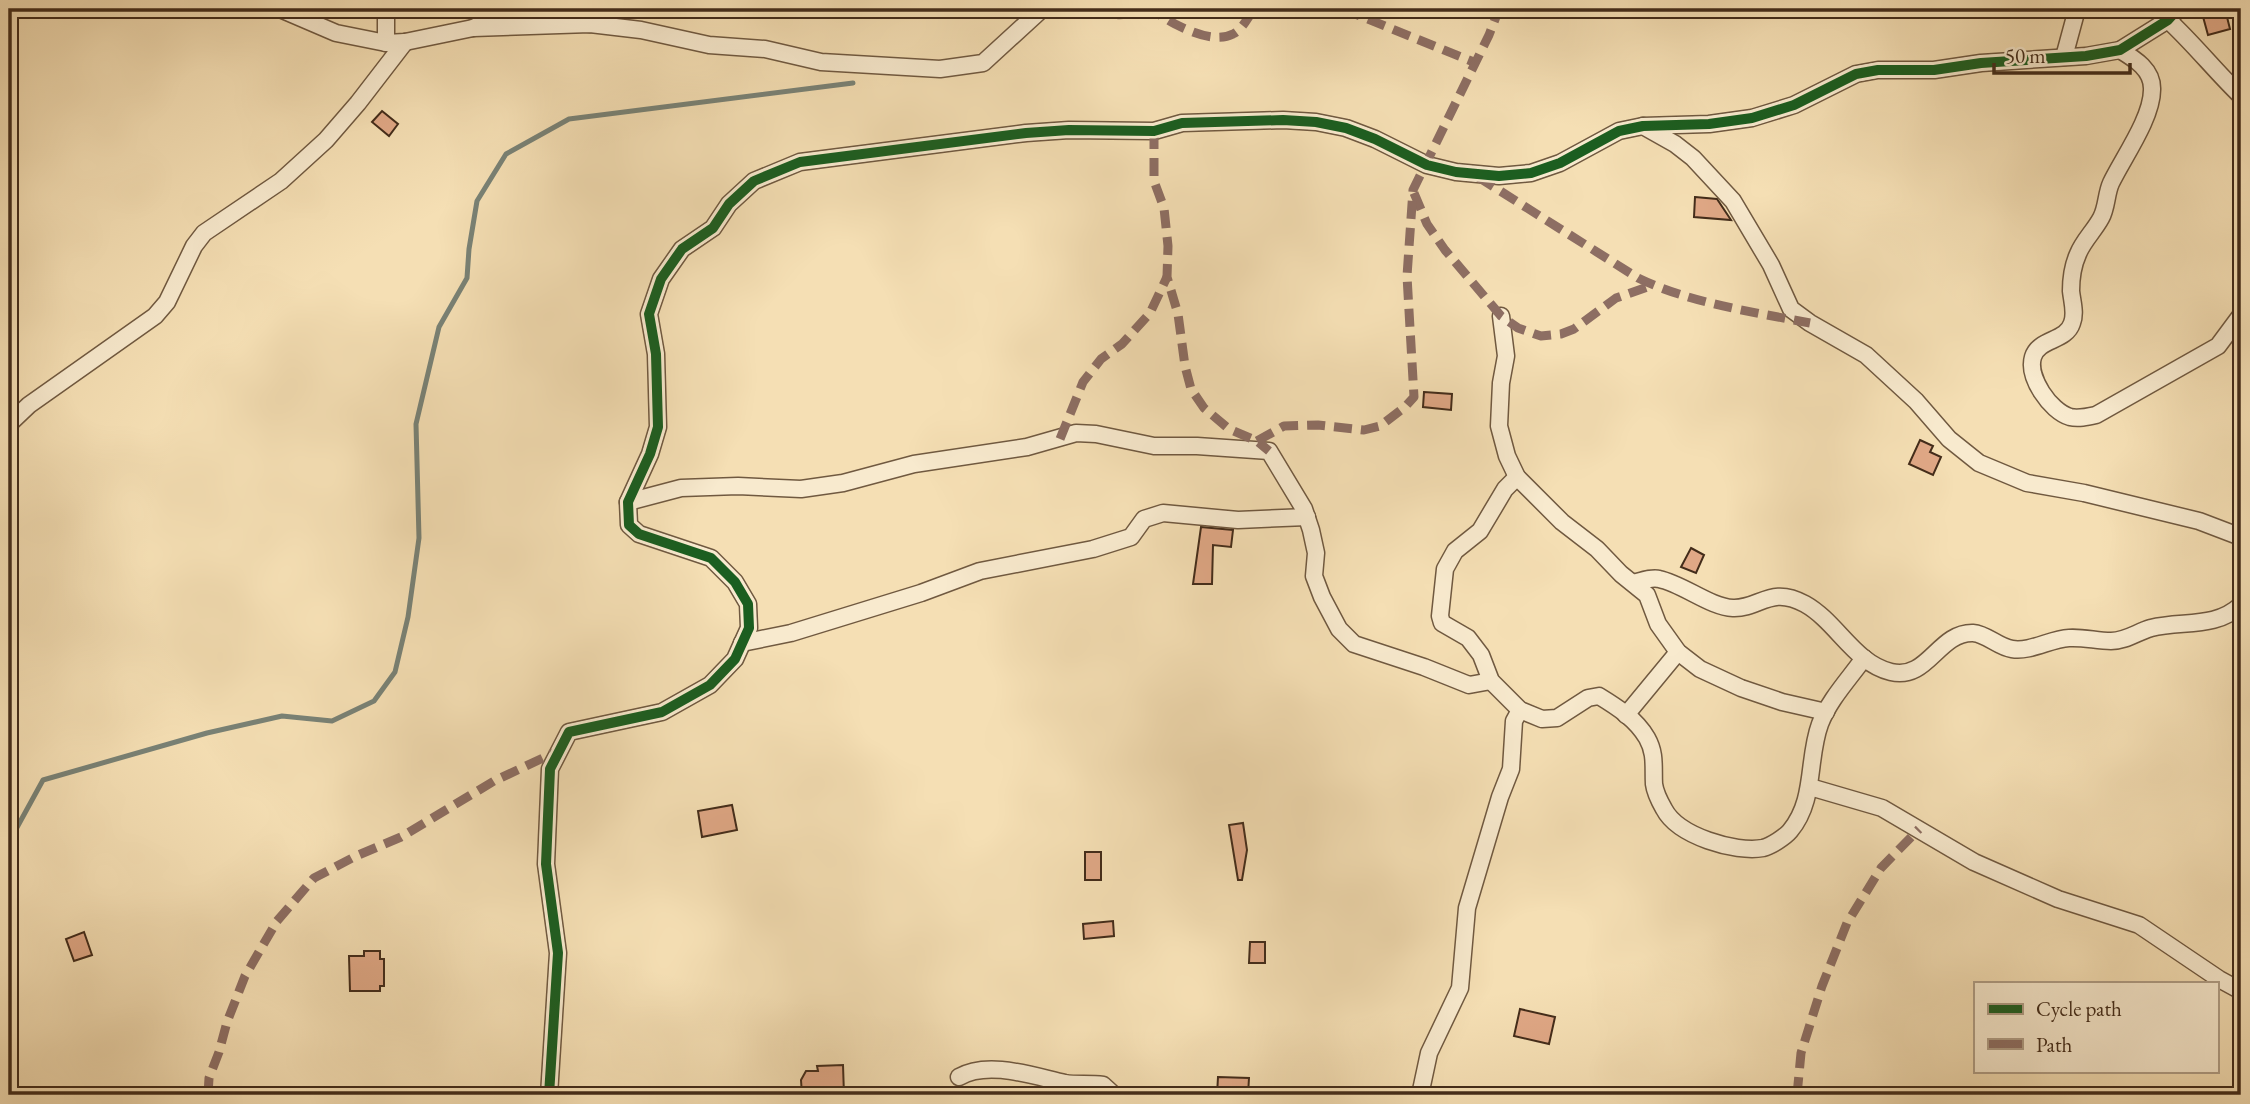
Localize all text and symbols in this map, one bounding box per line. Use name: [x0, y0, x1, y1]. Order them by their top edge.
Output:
scale bar: [1994, 32, 2131, 76]
text: 50 m: [2005, 42, 2046, 69]
legend: [1974, 982, 2218, 1072]
text: Cycle path: [2036, 995, 2122, 1022]
text: Path: [2036, 1031, 2073, 1058]

